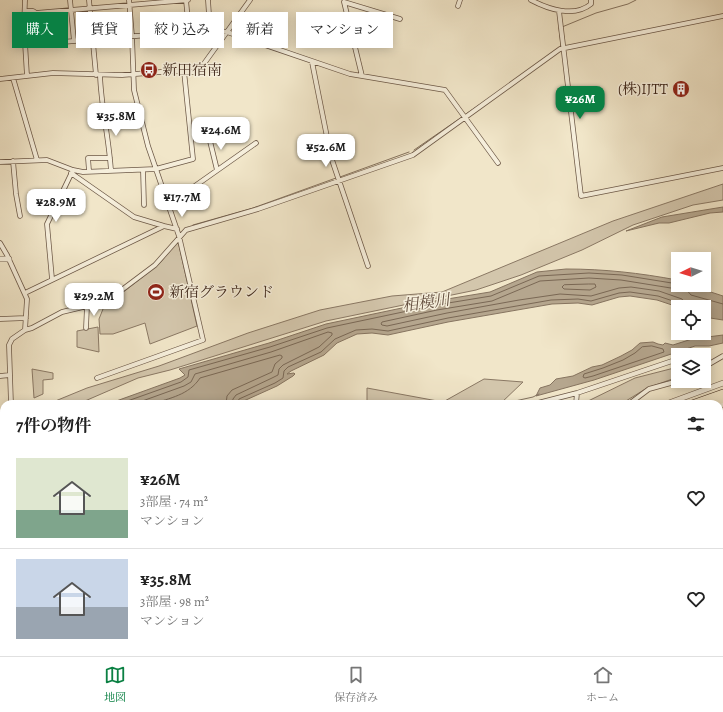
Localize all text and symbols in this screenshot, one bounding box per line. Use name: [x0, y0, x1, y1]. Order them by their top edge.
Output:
chip: 購入: [12, 12, 68, 48]
chip: 賃貸: [76, 12, 132, 48]
chip: 絞り込み: [140, 12, 224, 48]
chip: 新着: [232, 12, 288, 48]
chip: マンション: [296, 12, 393, 48]
bus stop icon: 新田宿南: [139, 60, 159, 80]
place label: 新田宿南: [162, 60, 222, 80]
place label: (株)IJTT: [618, 79, 669, 99]
building icon: (株)IJTT: [671, 79, 691, 99]
pin: ¥26M: [556, 86, 604, 120]
text: ¥26M: [565, 90, 595, 107]
pin: ¥35.8M: [83, 103, 149, 137]
text: ¥35.8M: [96, 107, 136, 124]
pin: ¥24.6M: [188, 117, 254, 151]
text: ¥24.6M: [201, 121, 241, 138]
pin: ¥52.6M: [293, 134, 359, 168]
text: ¥52.6M: [306, 138, 346, 155]
pin: ¥17.7M: [149, 184, 215, 218]
text: ¥17.7M: [163, 188, 201, 205]
pin: ¥28.9M: [23, 189, 89, 223]
text: ¥28.9M: [36, 193, 76, 210]
north arrow: [671, 252, 711, 292]
map controls: [671, 252, 711, 388]
sports icon: 新宿グラウンド: [146, 282, 166, 302]
place label: 新宿グラウンド: [169, 282, 274, 302]
pin: ¥29.2M: [61, 283, 127, 317]
text: ¥29.2M: [74, 287, 114, 304]
water label: 相模川: [401, 288, 453, 317]
button: locate: [671, 300, 711, 340]
button: layers: [671, 348, 711, 388]
icon: filters: [685, 413, 707, 435]
text: 7件の物件: [16, 414, 91, 437]
text: ¥26M: [140, 468, 180, 491]
icon: home: [48, 474, 96, 522]
icon: heart: [685, 487, 707, 509]
text: 3部屋 · 74 m²: [140, 493, 208, 510]
text: マンション: [140, 512, 204, 529]
text: ¥35.8M: [140, 568, 191, 591]
icon: home: [48, 575, 96, 623]
icon: heart: [685, 588, 707, 610]
text: 3部屋 · 98 m²: [140, 593, 209, 610]
text: マンション: [140, 612, 204, 629]
tab: 地図: [104, 664, 126, 705]
tab: 保存済み: [334, 664, 378, 705]
tab: ホーム: [586, 664, 619, 705]

